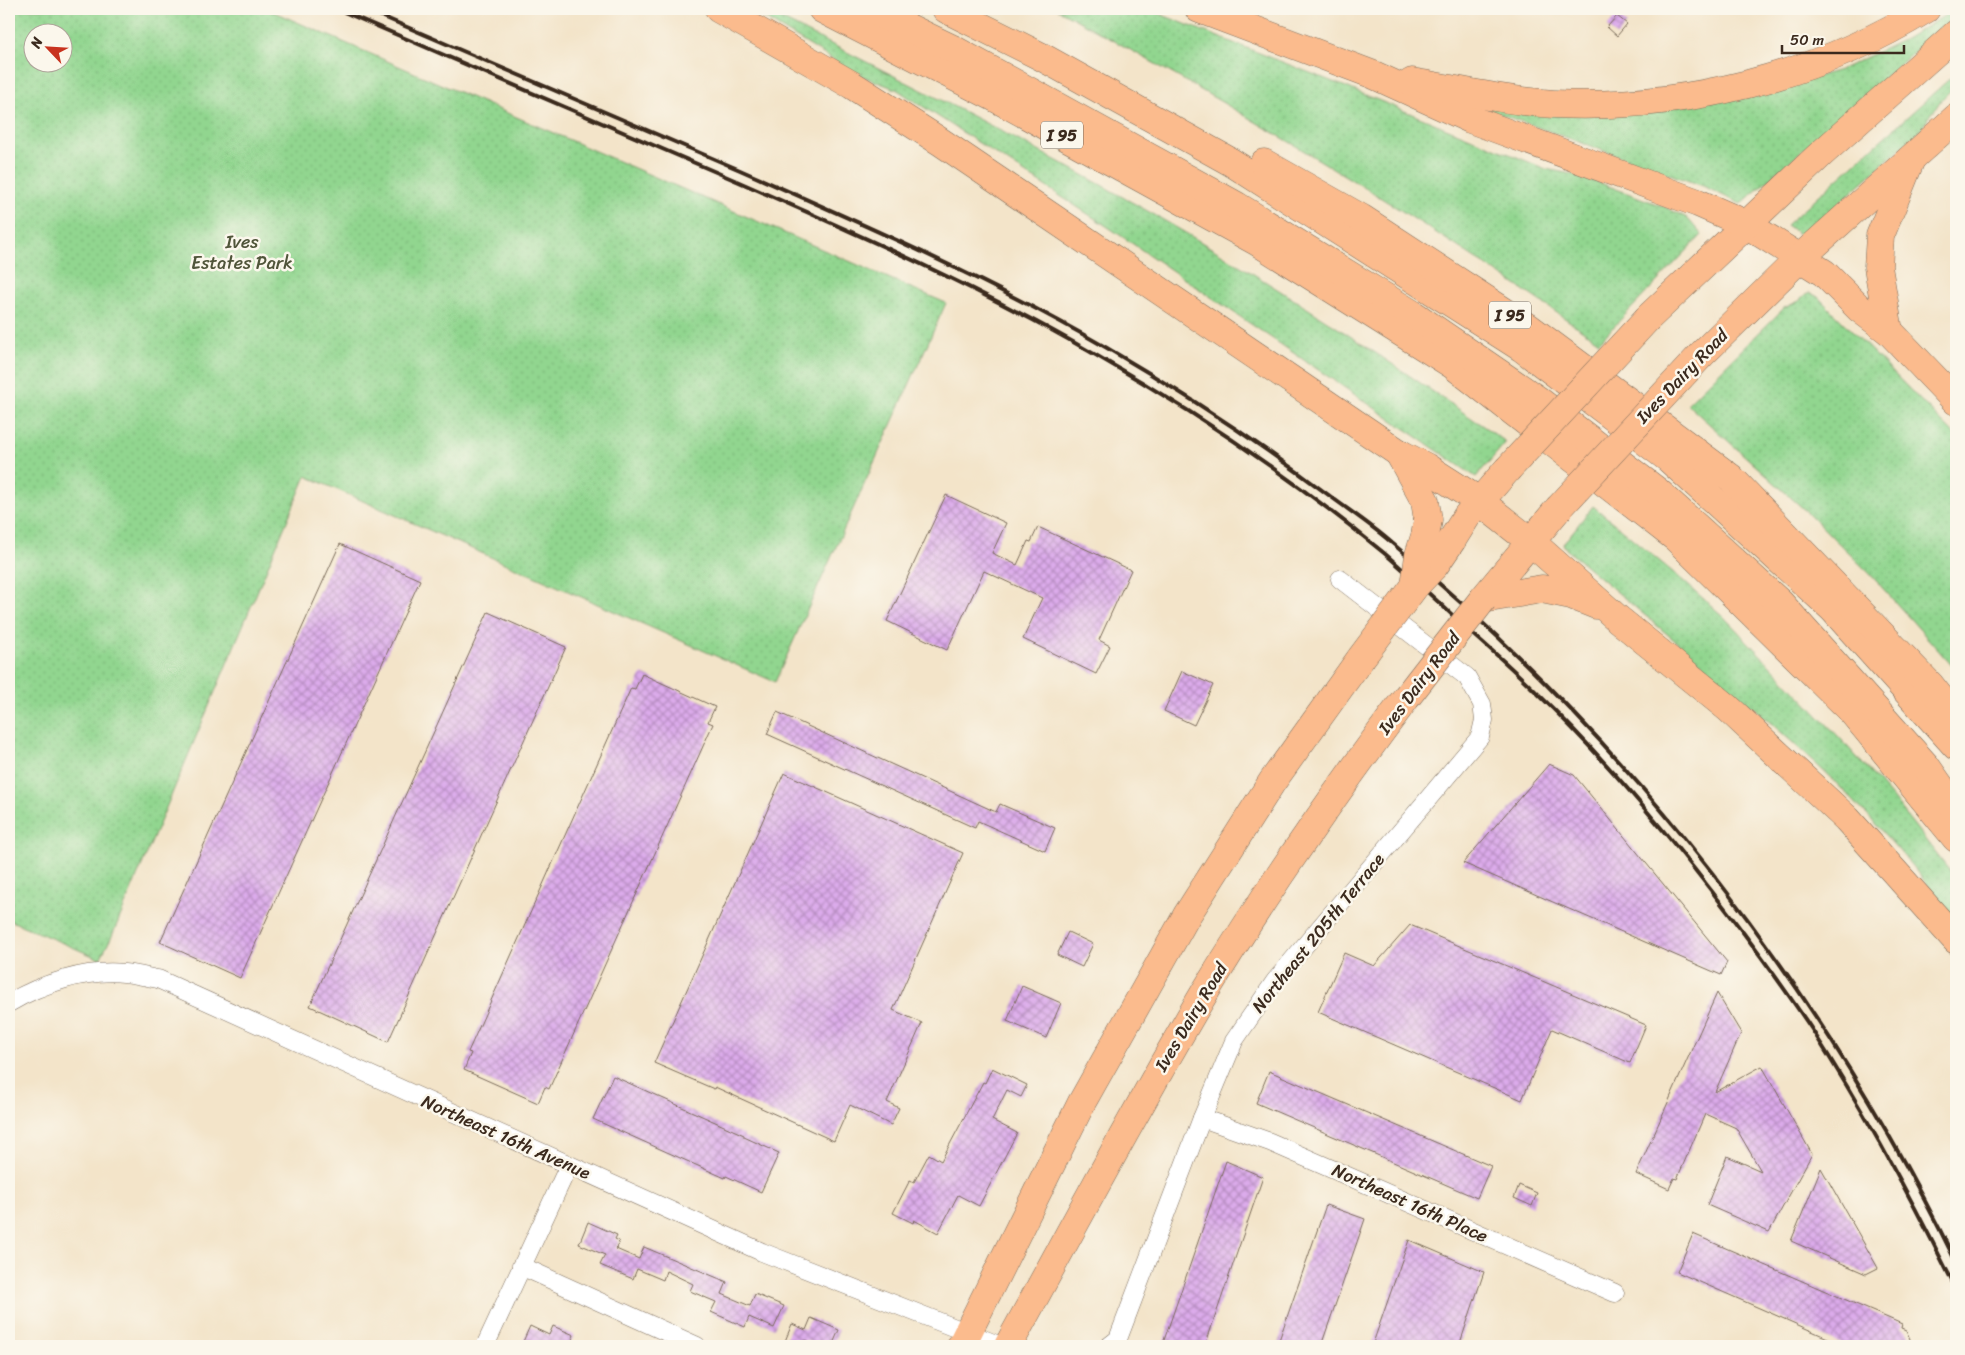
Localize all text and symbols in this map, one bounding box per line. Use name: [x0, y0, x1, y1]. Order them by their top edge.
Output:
north arrow: [22, 22, 72, 72]
scale bar: [1782, 22, 1905, 54]
text: 50 m: [1790, 27, 1825, 53]
text: N: [23, 33, 50, 53]
road number: I 95: [1041, 122, 1083, 148]
park label: Ives Estates Park: [191, 226, 293, 279]
road number: I 95: [1489, 302, 1531, 328]
street label: Ives Dairy Road: [1627, 320, 1737, 432]
street label: Ives Dairy Road: [1369, 623, 1470, 742]
street label: Northeast 205th Terrace: [1243, 846, 1393, 1020]
street label: Ives Dairy Road: [1145, 955, 1237, 1079]
street label: Northeast 16th Avenue: [416, 1085, 596, 1189]
street label: Northeast 16th Place: [1327, 1154, 1493, 1252]

